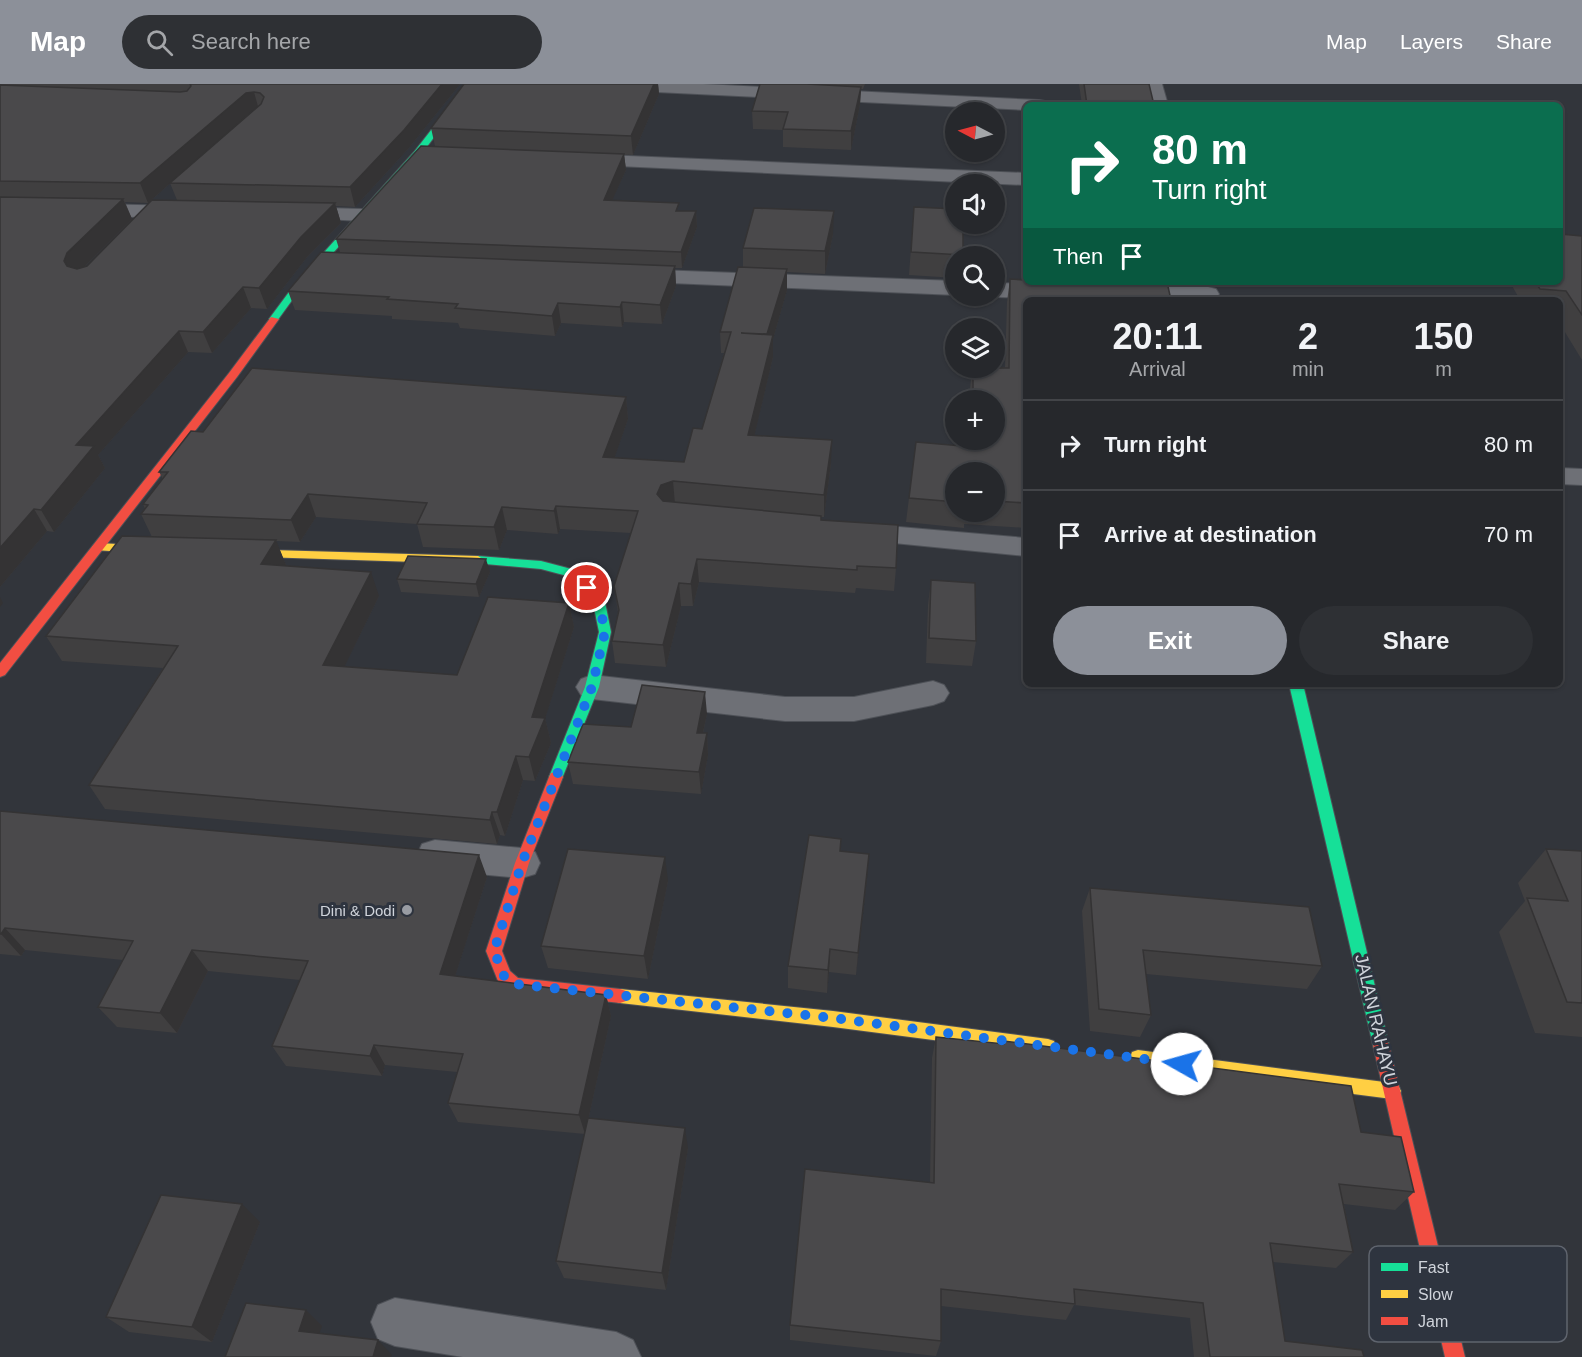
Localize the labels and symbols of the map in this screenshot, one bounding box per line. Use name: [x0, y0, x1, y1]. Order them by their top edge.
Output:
north arrow: [945, 102, 1005, 162]
pin: [561, 562, 612, 613]
place label: Dini & Dodi: [320, 902, 395, 919]
marker: Dini & Dodi: [400, 903, 414, 917]
street label: JALAN RAHAYU: [1351, 952, 1401, 1088]
position arrow: [1150, 1032, 1214, 1096]
legend: [1369, 1246, 1567, 1342]
text: Fast: [1418, 1259, 1450, 1276]
text: Slow: [1418, 1286, 1453, 1303]
text: Jam: [1418, 1313, 1448, 1330]

